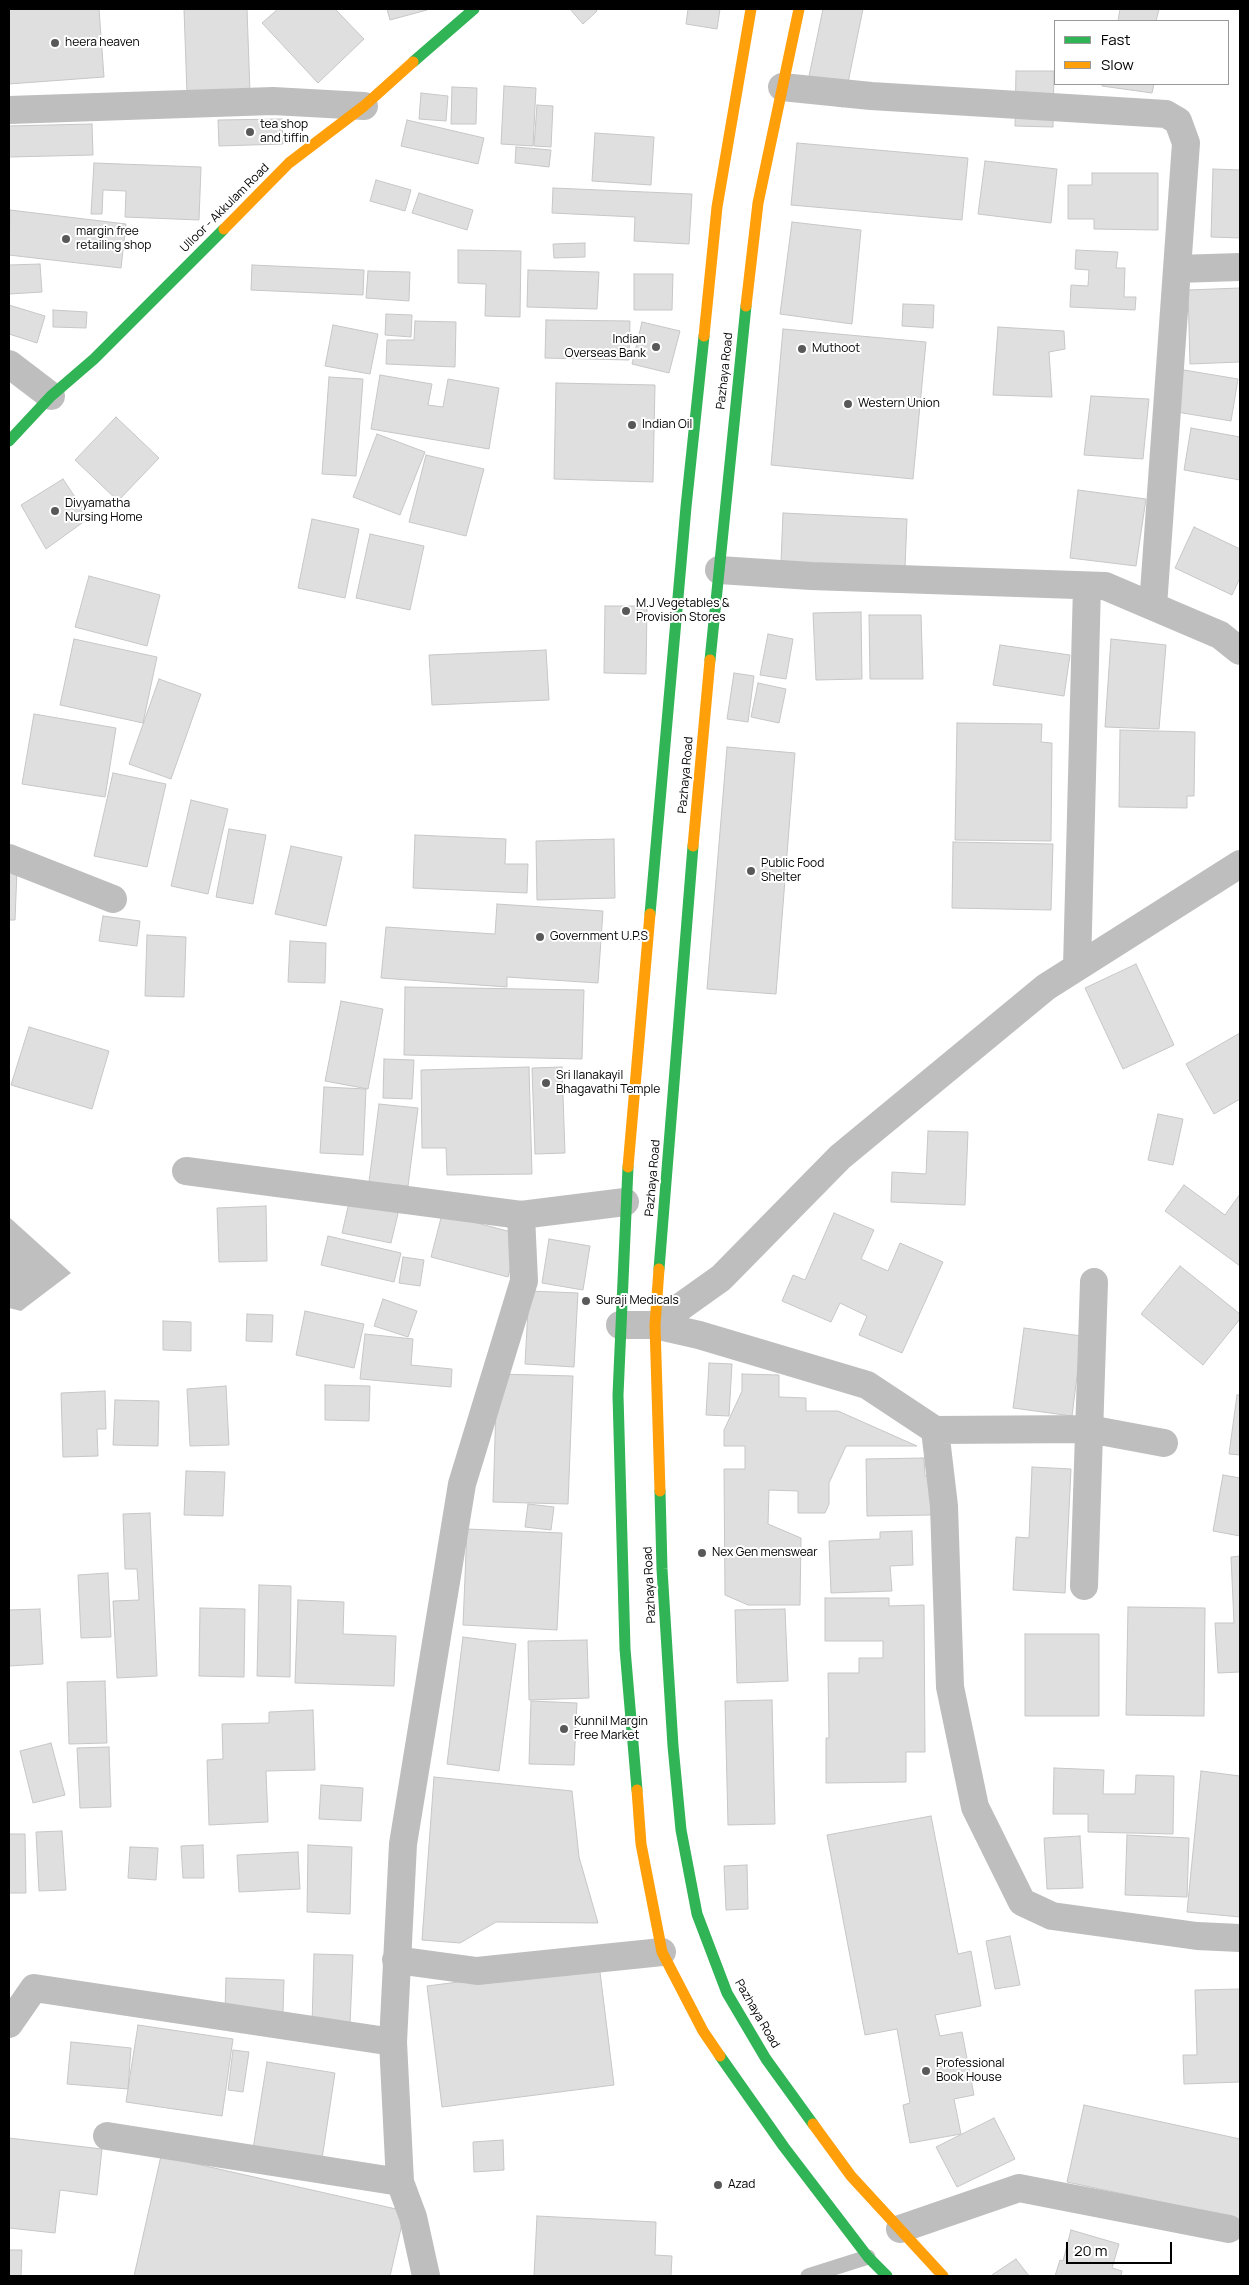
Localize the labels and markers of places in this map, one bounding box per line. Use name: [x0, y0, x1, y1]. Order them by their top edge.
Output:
place label: heera heaven: [65, 36, 140, 50]
marker: heera heaven: [49, 37, 61, 49]
place label: tea shop and tiffin: [260, 118, 309, 146]
marker: tea shop and tiffin: [244, 126, 256, 138]
place label: margin free retailing shop: [76, 225, 151, 253]
marker: margin free retailing shop: [60, 233, 72, 245]
place label: Indian Overseas Bank: [565, 333, 646, 361]
marker: Indian Overseas Bank: [650, 341, 662, 353]
place label: Muthoot: [812, 342, 860, 356]
marker: Muthoot: [796, 343, 808, 355]
place label: Western Union: [858, 397, 940, 411]
marker: Western Union: [842, 398, 854, 410]
place label: Indian Oil: [642, 418, 692, 432]
marker: Indian Oil: [626, 419, 638, 431]
place label: Divyamatha Nursing Home: [65, 497, 143, 525]
marker: Divyamatha Nursing Home: [49, 505, 61, 517]
place label: M.J Vegetables & Provision Stores: [636, 597, 730, 625]
marker: M.J Vegetables & Provision Stores: [620, 605, 632, 617]
place label: Public Food Shelter: [761, 857, 824, 885]
marker: Public Food Shelter: [745, 865, 757, 877]
place label: Government U.P.S: [550, 930, 648, 944]
marker: Government U.P.S: [534, 931, 546, 943]
place label: Sri Ilanakayil Bhagavathi Temple: [556, 1069, 660, 1097]
marker: Sri Ilanakayil Bhagavathi Temple: [540, 1077, 552, 1089]
place label: Suraji Medicals: [596, 1294, 679, 1308]
marker: Suraji Medicals: [580, 1295, 592, 1307]
place label: Nex Gen menswear: [712, 1546, 818, 1560]
marker: Nex Gen menswear: [696, 1547, 708, 1559]
place label: Kunnil Margin Free Market: [574, 1715, 648, 1743]
marker: Kunnil Margin Free Market: [558, 1723, 570, 1735]
place label: Professional Book House: [936, 2057, 1005, 2085]
marker: Professional Book House: [920, 2065, 932, 2077]
place label: Azad: [728, 2178, 755, 2192]
marker: Azad: [712, 2179, 724, 2191]

